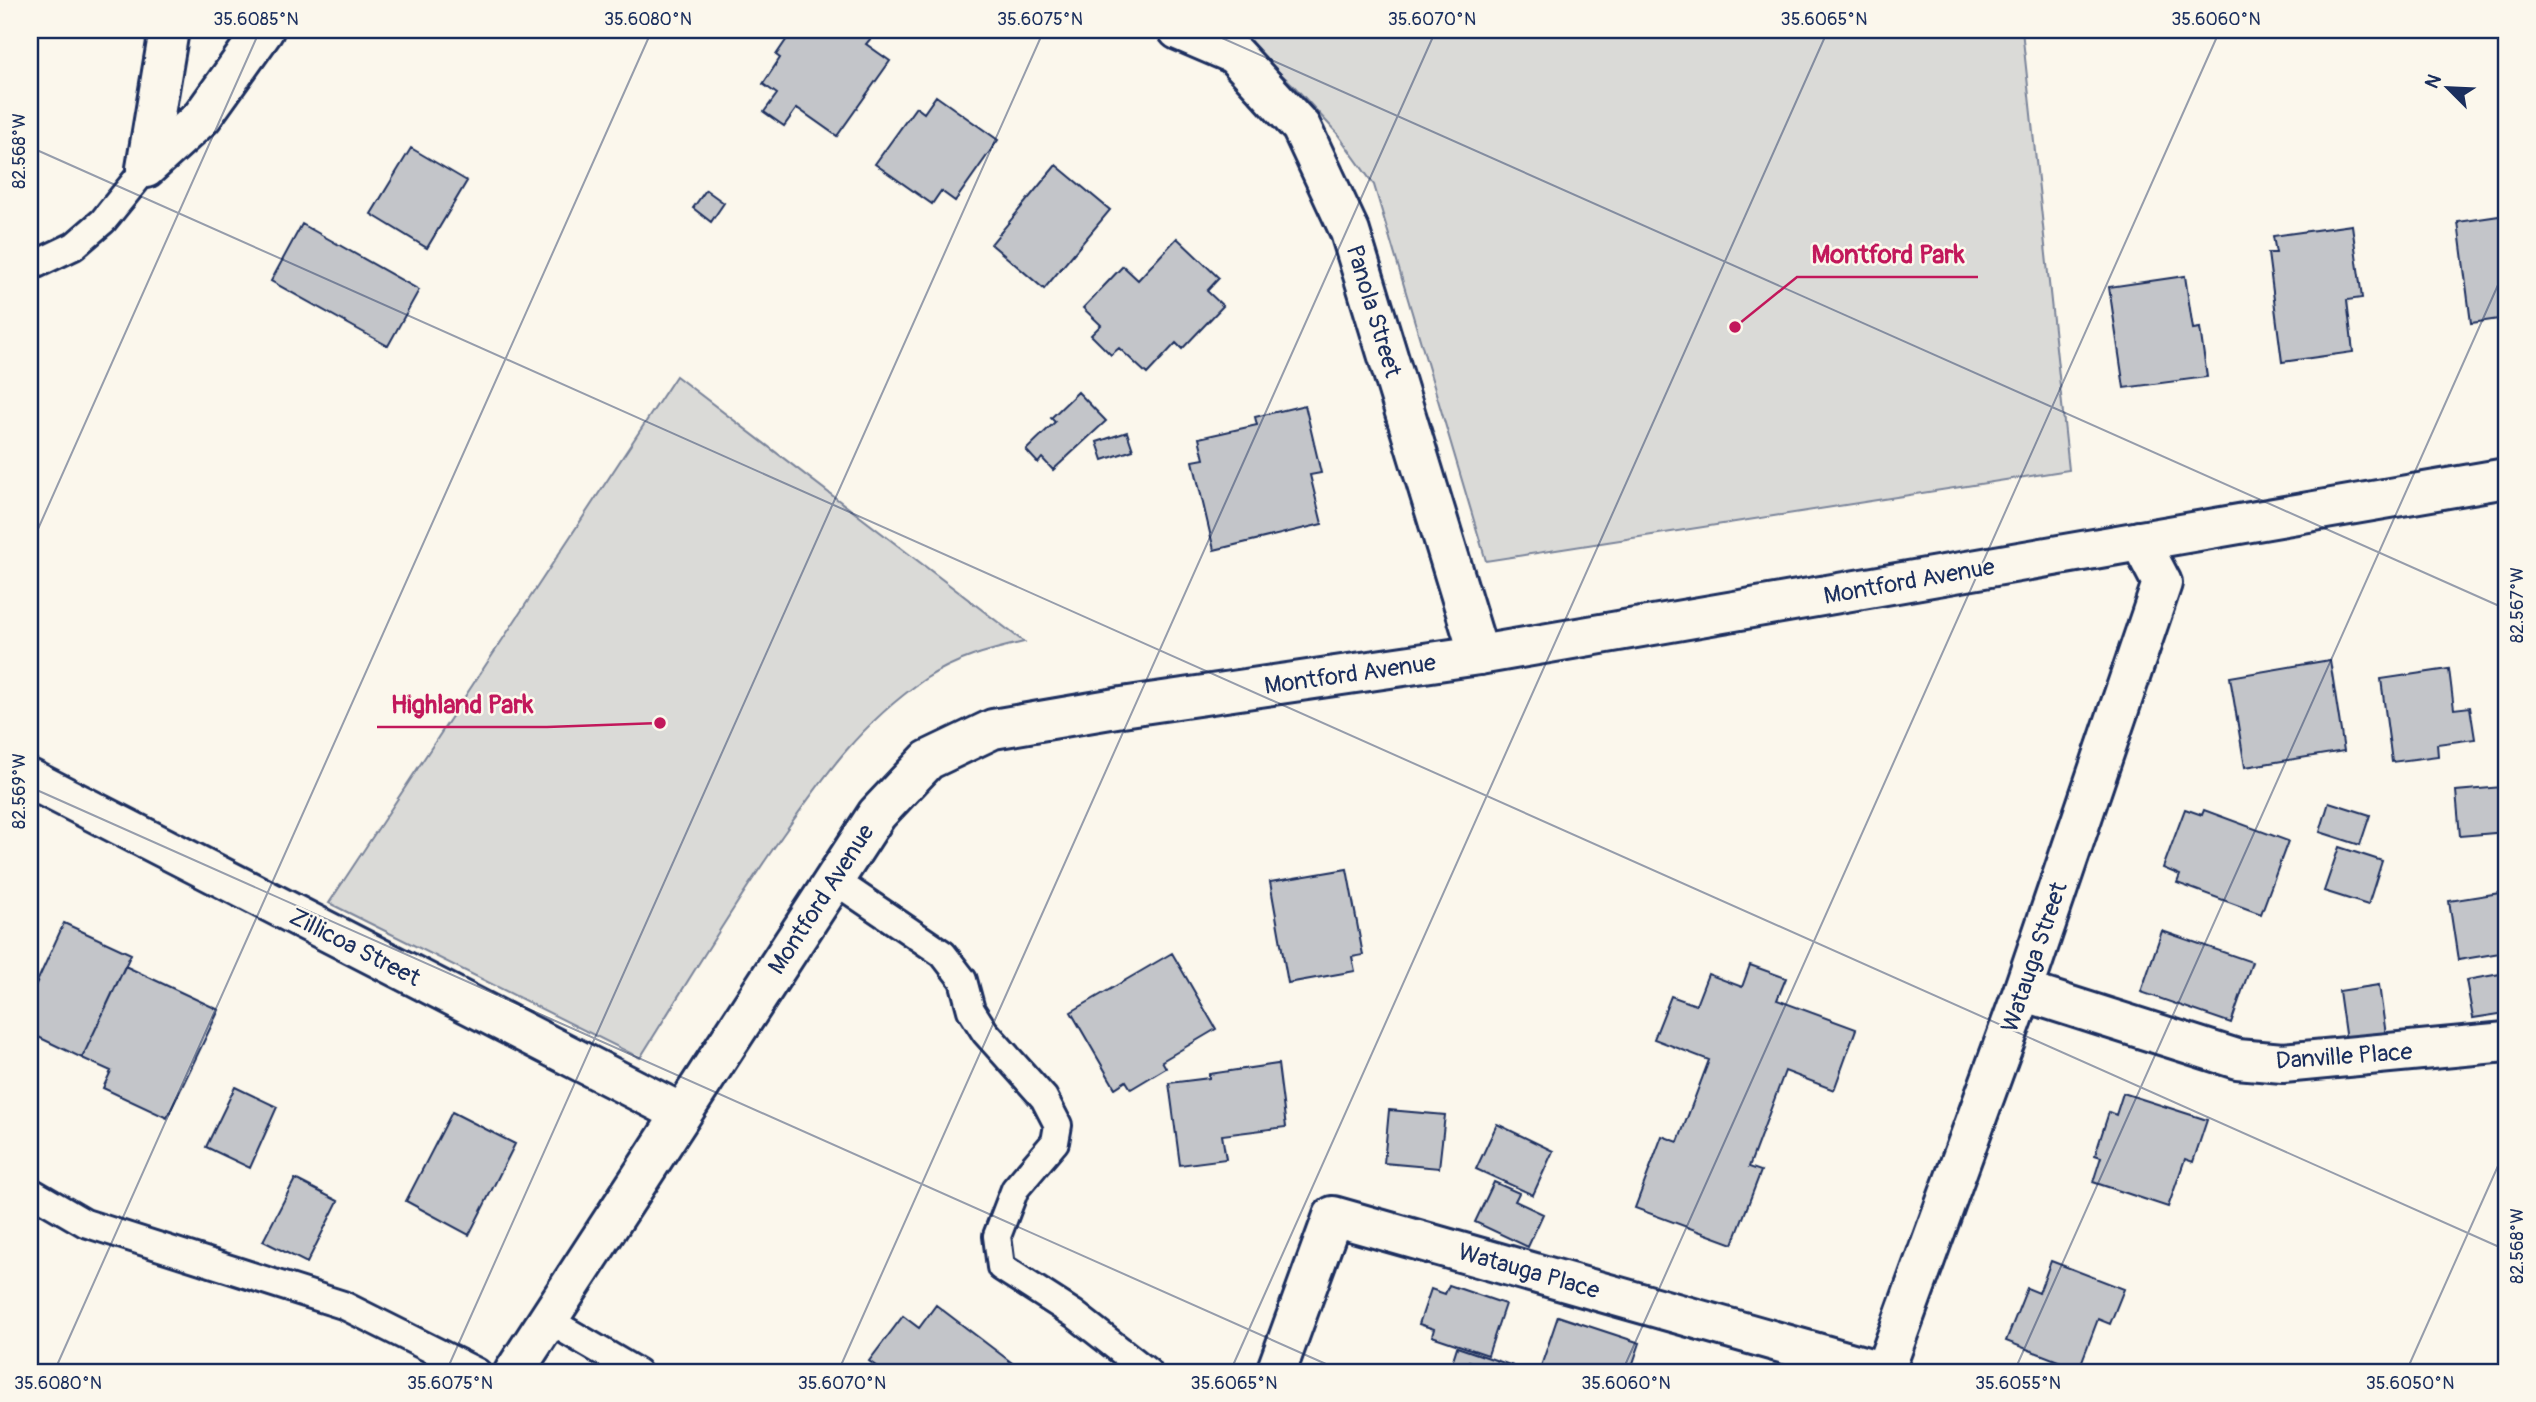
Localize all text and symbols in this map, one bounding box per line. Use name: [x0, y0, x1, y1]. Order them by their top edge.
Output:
text: 35.6085°N: [213, 8, 299, 31]
text: 35.6080°N: [604, 8, 692, 31]
text: 35.6075°N: [997, 8, 1083, 31]
text: 35.6070°N: [1388, 8, 1476, 31]
text: 35.6065°N: [1781, 8, 1867, 31]
text: 35.6060°N: [2171, 8, 2261, 31]
north arrow: [2414, 52, 2484, 122]
text: N: [2420, 71, 2447, 92]
text: 82.568°W: [8, 113, 31, 189]
callout: Montford Park: [1797, 230, 1978, 277]
text: Montford Park: [1812, 239, 1966, 271]
street label: Panola Street: [1340, 241, 1407, 381]
street label: Montford Avenue: [1821, 552, 1997, 611]
text: 82.567°W: [2506, 567, 2529, 643]
street label: Montford Avenue: [1262, 648, 1438, 701]
callout: Highland Park: [377, 680, 547, 727]
text: Highland Park: [391, 689, 535, 721]
text: 82.569°W: [8, 753, 31, 829]
street label: Montford Avenue: [762, 819, 881, 980]
street label: Watauga Street: [1995, 878, 2074, 1036]
street label: Zillicoa Street: [285, 902, 425, 993]
street label: Danville Place: [2275, 1037, 2413, 1076]
text: 82.568°W: [2506, 1208, 2529, 1284]
street label: Watauga Place: [1455, 1237, 1603, 1306]
text: 35.6080°N: [14, 1372, 102, 1395]
text: 35.6075°N: [407, 1372, 493, 1395]
text: 35.6070°N: [798, 1372, 886, 1395]
text: 35.6065°N: [1191, 1372, 1277, 1395]
text: 35.6060°N: [1581, 1372, 1671, 1395]
text: 35.6055°N: [1975, 1372, 2061, 1395]
text: 35.6050°N: [2366, 1372, 2454, 1395]

